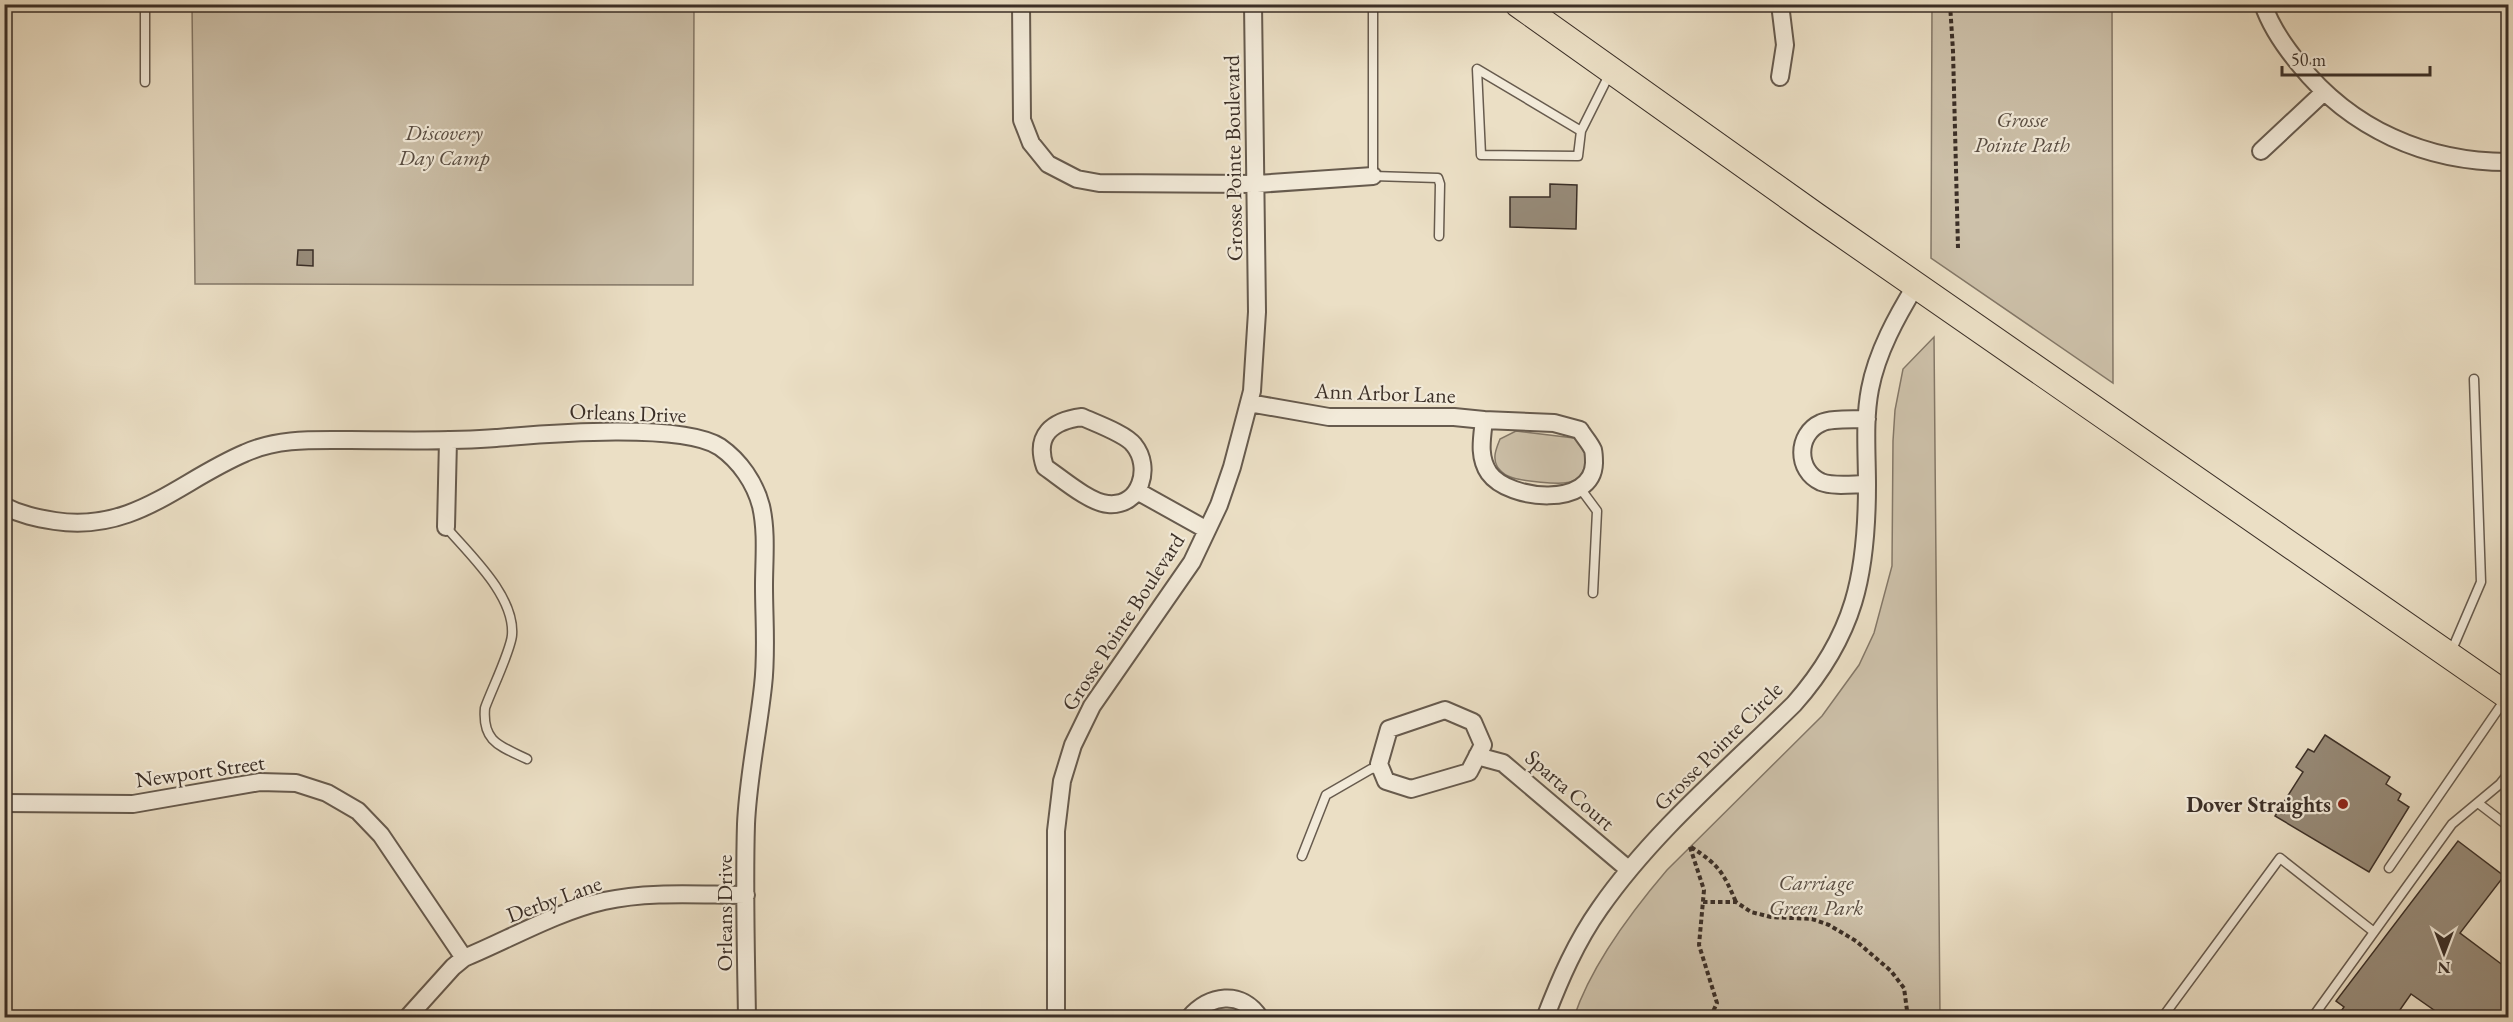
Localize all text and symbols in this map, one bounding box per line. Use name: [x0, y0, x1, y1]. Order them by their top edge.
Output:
scale bar: [2282, 39, 2430, 77]
text: 50 m: [2291, 48, 2326, 71]
street label: Grosse Pointe Boulevard: [1217, 54, 1249, 261]
park label: Grosse Pointe Path: [1974, 105, 2070, 159]
park label: Discovery Day Camp: [397, 118, 490, 172]
street label: Ann Arbor Lane: [1313, 376, 1456, 410]
street label: Orleans Drive: [569, 396, 687, 430]
street label: Grosse Pointe Boulevard: [1055, 527, 1192, 716]
street label: Grosse Pointe Circle: [1647, 675, 1789, 817]
street label: Sparta Court: [1519, 743, 1621, 837]
street label: Newport Street: [133, 748, 267, 794]
place label: Dover Straights: [2186, 790, 2331, 819]
marker: Dover Straights: [2336, 797, 2350, 811]
street label: Orleans Drive: [710, 854, 739, 971]
street label: Derby Lane: [502, 868, 606, 930]
park label: Carriage Green Park: [1769, 868, 1863, 922]
north arrow: [2414, 923, 2474, 983]
text: N: [2437, 957, 2450, 978]

